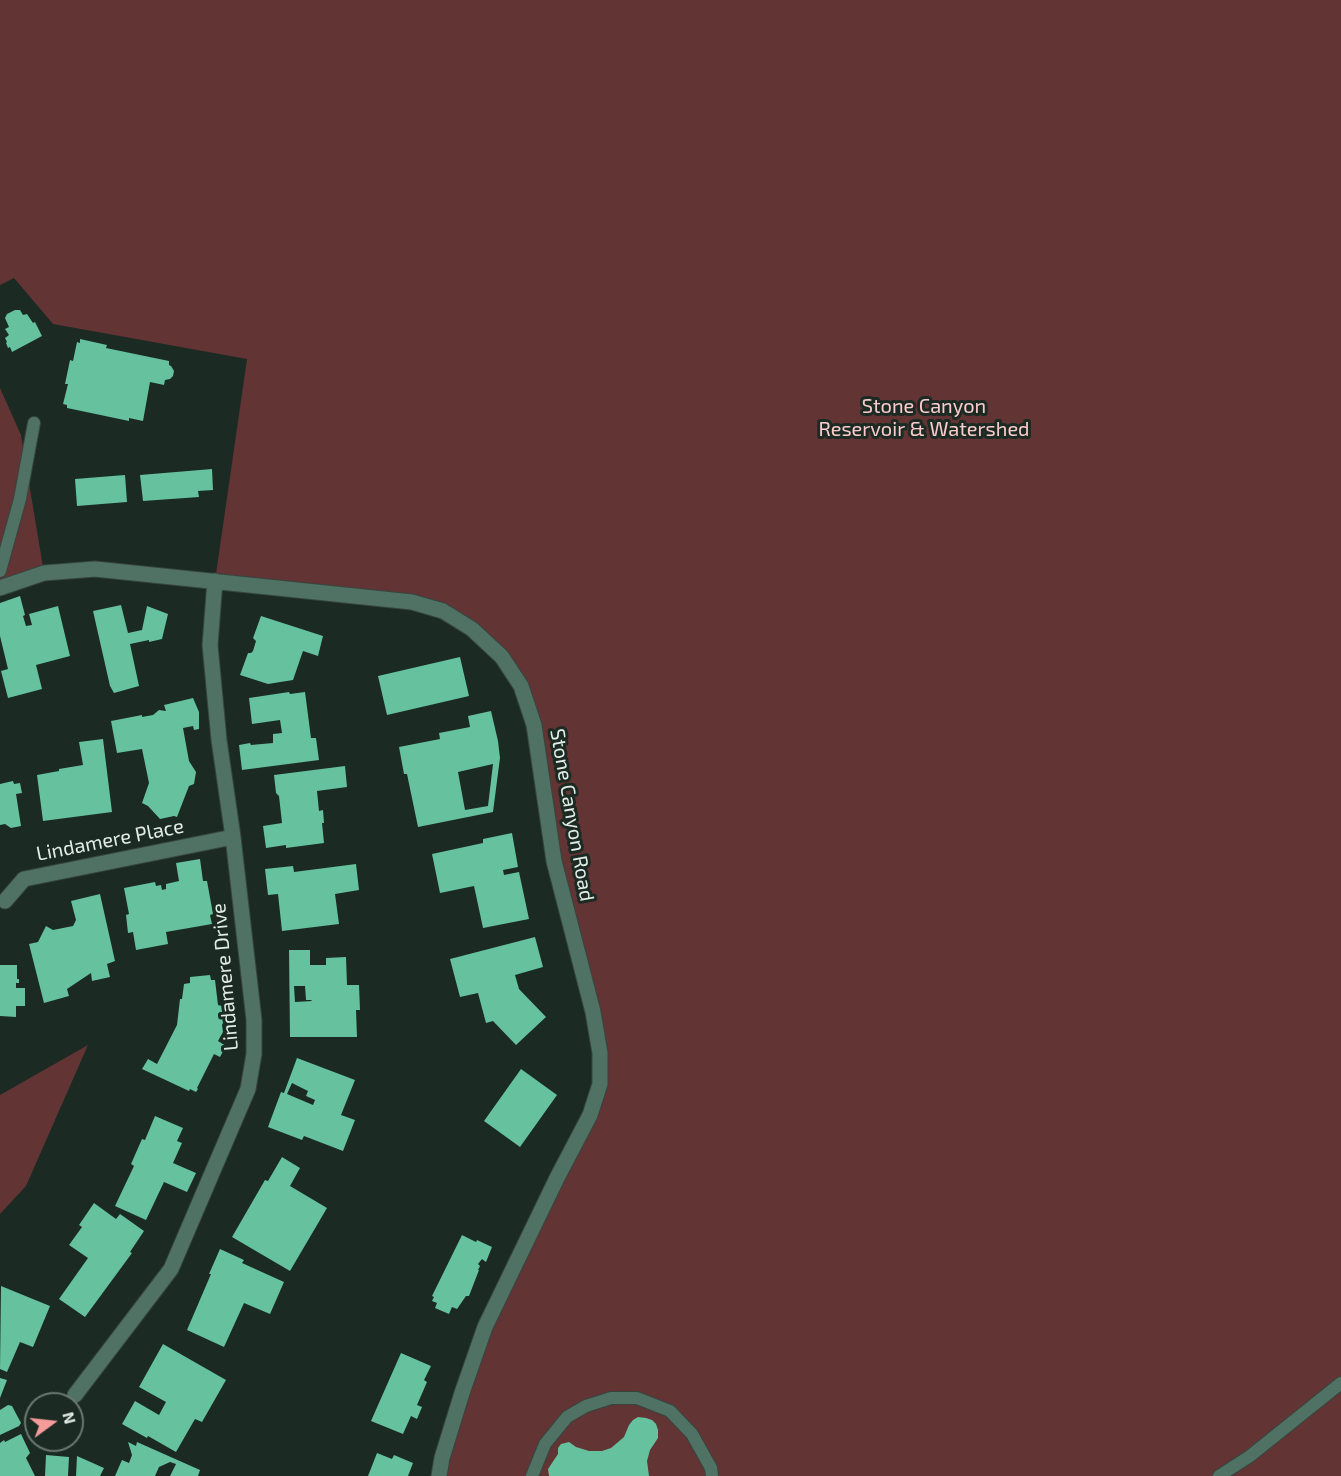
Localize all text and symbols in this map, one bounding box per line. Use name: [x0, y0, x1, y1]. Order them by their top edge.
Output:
park label: Stone Canyon Reservoir & Watershed: [818, 394, 1030, 441]
street label: Stone Canyon Road: [545, 727, 599, 903]
street label: Lindamere Place: [34, 814, 186, 866]
street label: Lindamere Drive: [207, 902, 243, 1052]
north arrow: [24, 1392, 84, 1452]
text: N: [59, 1410, 81, 1426]

